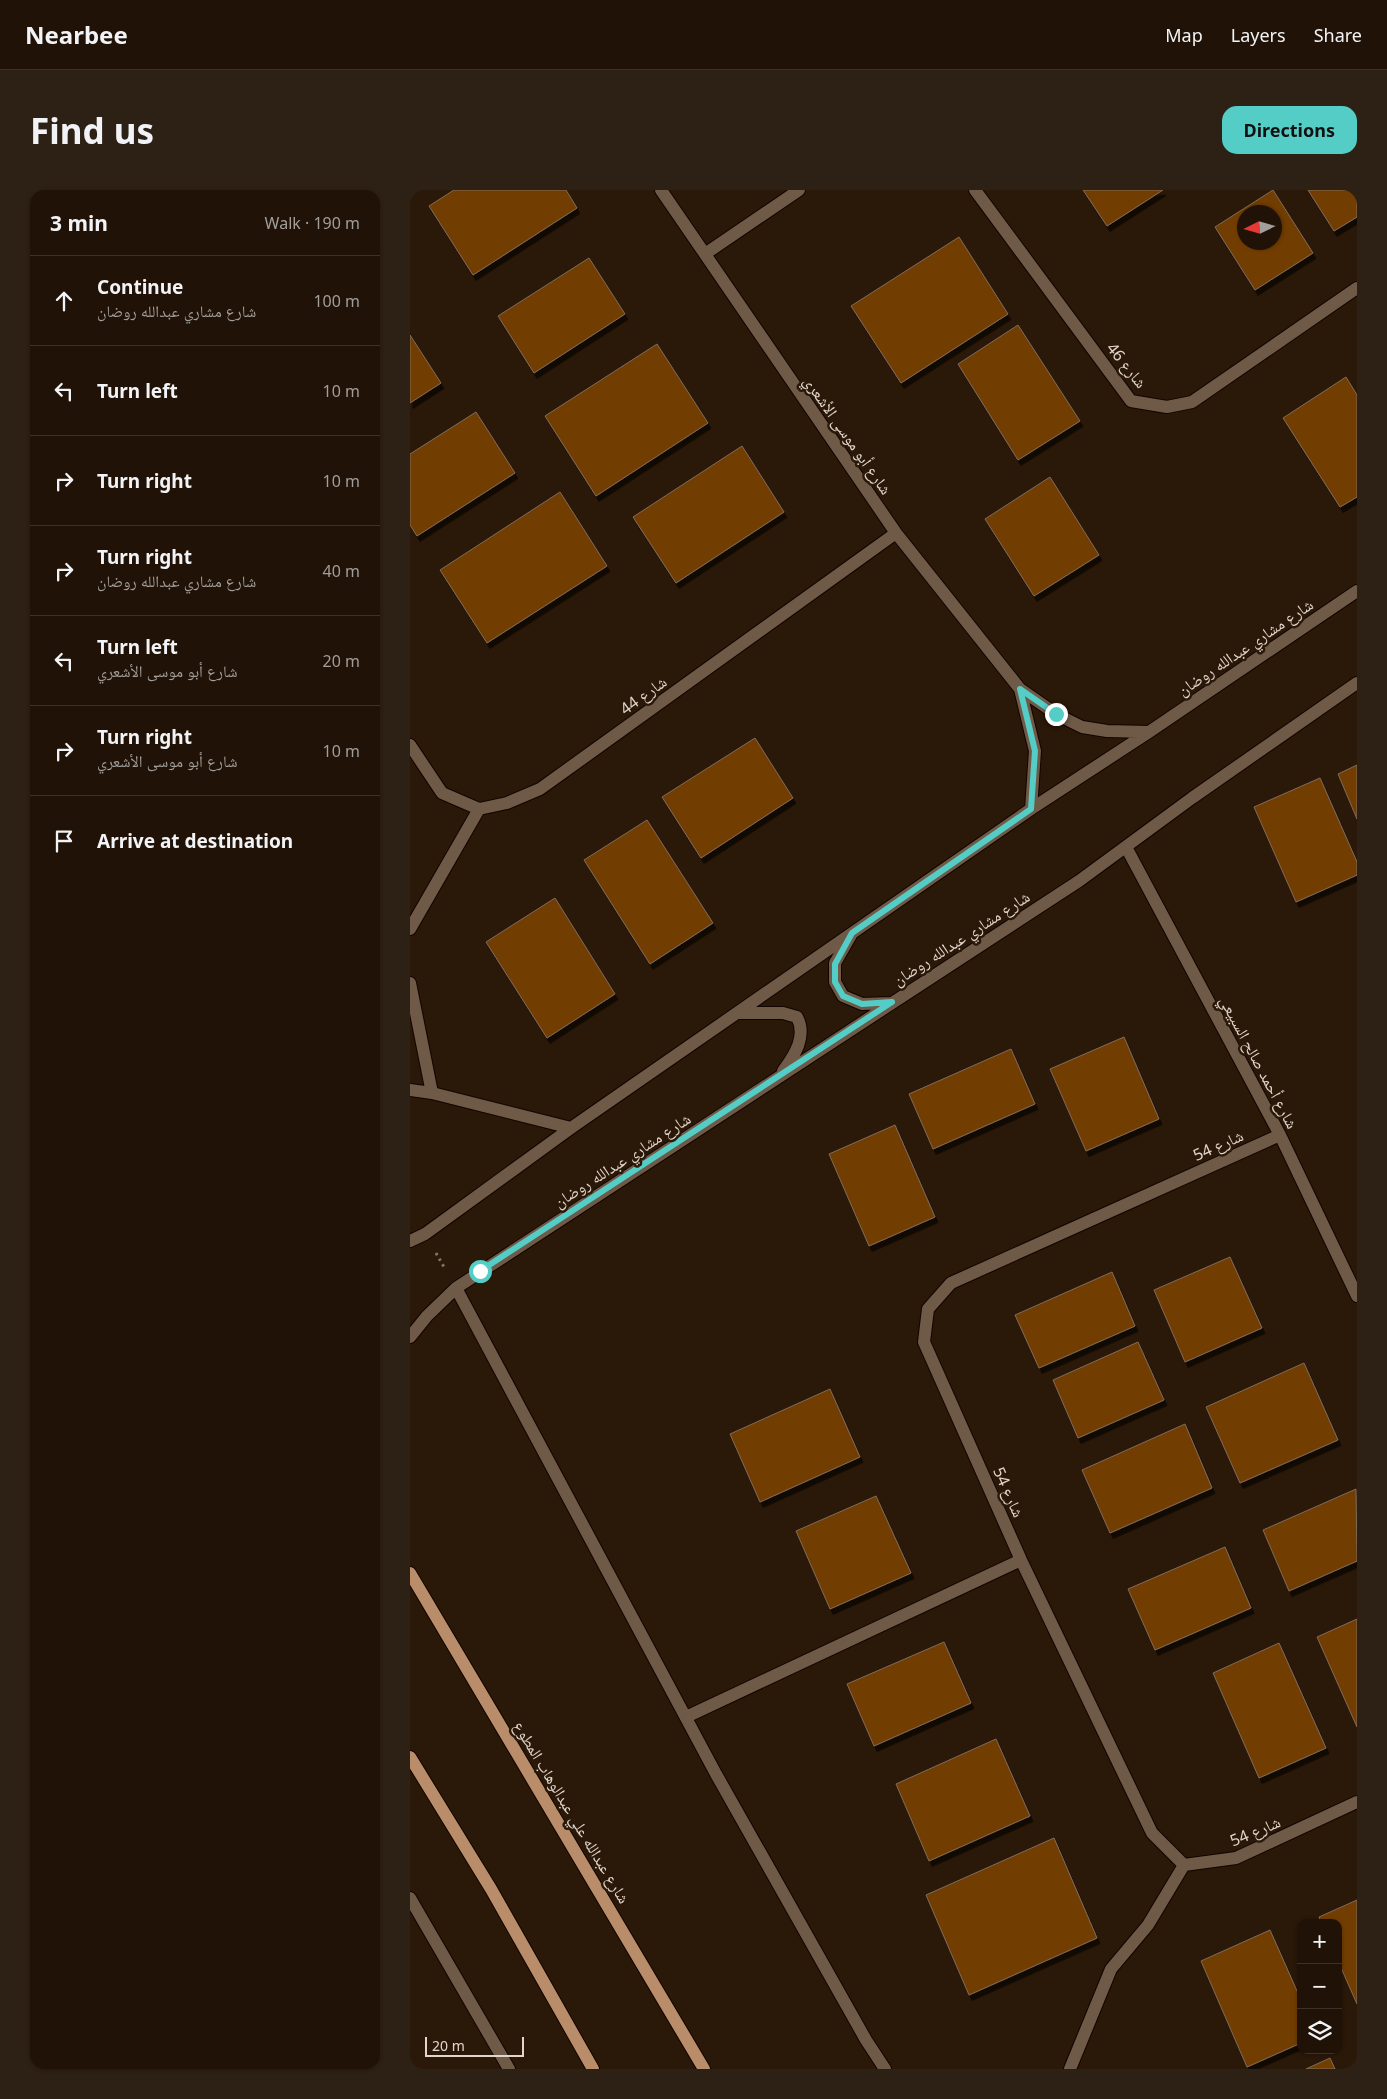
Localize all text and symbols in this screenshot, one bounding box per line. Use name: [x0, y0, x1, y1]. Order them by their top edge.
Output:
text: Nearbee: [25, 18, 128, 51]
text: Map: [1165, 23, 1203, 47]
text: Layers: [1231, 23, 1286, 47]
text: Share: [1314, 23, 1362, 47]
button: Directions: [1222, 106, 1357, 154]
text: Find us: [30, 107, 154, 154]
north arrow: [1237, 205, 1282, 250]
text: 3 min: [50, 209, 108, 237]
text: Walk · 190 m: [265, 212, 360, 234]
text: Continue: [97, 274, 183, 300]
icon: ahead: [50, 287, 78, 315]
text: 100 m: [313, 290, 360, 312]
text: شارع مشاري عبدالله روضان: [97, 300, 256, 322]
street label: شارع 46: [1102, 338, 1152, 392]
street label: شارع أبو موسى الأشعري: [797, 371, 897, 500]
icon: left: [50, 377, 78, 405]
text: Turn left: [97, 378, 178, 404]
text: 10 m: [323, 380, 360, 402]
icon: right: [50, 467, 78, 495]
text: Turn right: [97, 468, 192, 494]
text: 10 m: [323, 470, 360, 492]
text: Turn right: [97, 544, 192, 570]
icon: right: [50, 557, 78, 585]
text: 40 m: [323, 560, 360, 582]
text: شارع مشاري عبدالله روضان: [97, 570, 256, 592]
street label: شارع مشاري عبدالله روضان: [1173, 593, 1318, 702]
text: Turn left: [97, 634, 178, 660]
icon: left: [50, 647, 78, 675]
text: 20 m: [323, 650, 360, 672]
text: شارع أبو موسى الأشعري: [97, 660, 238, 682]
street label: شارع 44: [615, 671, 671, 719]
route end: [1045, 703, 1068, 726]
text: Turn right: [97, 724, 192, 750]
icon: right: [50, 737, 78, 765]
text: 10 m: [323, 740, 360, 762]
text: شارع أبو موسى الأشعري: [97, 750, 238, 772]
icon: arrive: [50, 827, 78, 855]
text: Arrive at destination: [97, 828, 293, 854]
street label: شارع مشاري عبدالله روضان: [888, 885, 1035, 992]
street label: شارع أحمد صالح السبيعي: [1213, 992, 1303, 1133]
street label: شارع مشاري عبدالله روضان: [549, 1107, 696, 1214]
street label: شارع 54: [1189, 1124, 1247, 1166]
route start: [469, 1260, 492, 1283]
street label: شارع 54: [988, 1463, 1030, 1521]
street label: شارع عبدالله علي عبدالوهاب المطوع: [507, 1717, 635, 1908]
street label: شارع 54: [1226, 1811, 1284, 1851]
map controls: [1297, 1919, 1342, 2054]
button: +: [1297, 1919, 1342, 1964]
button: −: [1297, 1964, 1342, 2009]
button: layers: [1297, 2009, 1342, 2054]
scale bar: [425, 2034, 524, 2057]
text: 20 m: [432, 2036, 465, 2055]

